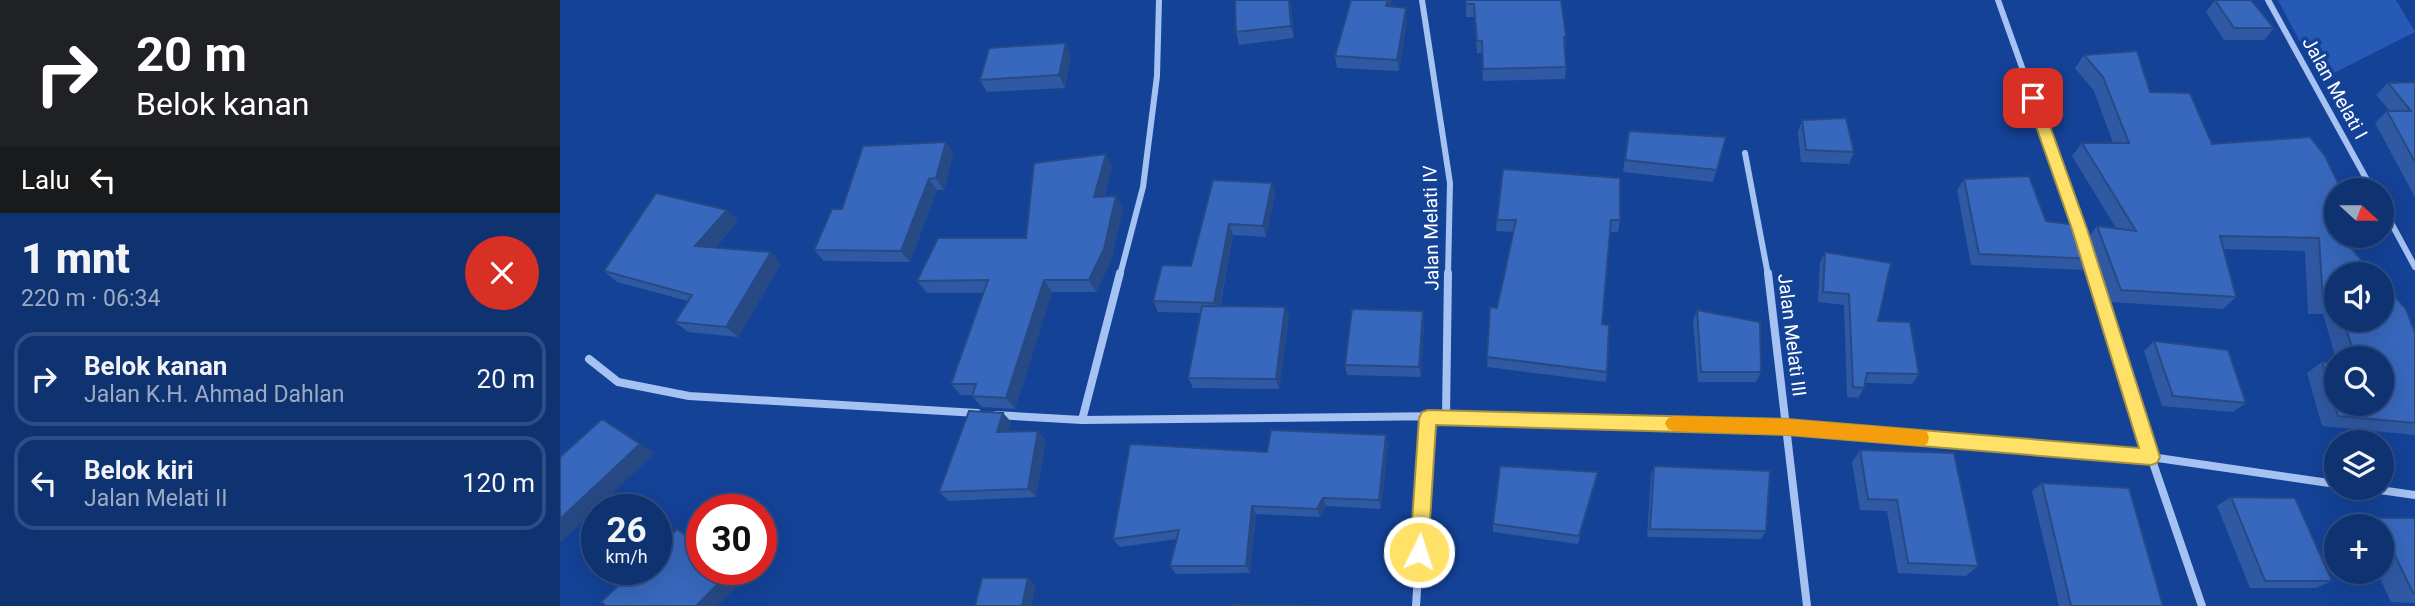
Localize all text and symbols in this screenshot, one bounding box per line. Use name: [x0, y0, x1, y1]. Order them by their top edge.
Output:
text: 20 m: [136, 26, 247, 83]
icon: right: [21, 28, 112, 119]
street label: Jalan Melati I: [2297, 33, 2373, 143]
pin: [2003, 68, 2063, 128]
icon: arrive: [2014, 79, 2052, 117]
text: Belok kanan: [136, 85, 309, 123]
icon: left: [84, 161, 122, 199]
text: Lalu: [21, 165, 70, 195]
street label: Jalan Melati IV: [1418, 165, 1444, 291]
north arrow: [2324, 178, 2394, 248]
map controls: [2324, 178, 2394, 584]
text: 1 mnt: [21, 234, 130, 283]
button: close: [465, 236, 539, 310]
button: sound: [2324, 262, 2394, 332]
street label: Jalan Melati III: [1773, 272, 1811, 398]
text: 220 m · 06:34: [21, 285, 160, 312]
button: search: [2324, 346, 2394, 416]
text: Belok kanan: [84, 351, 227, 381]
icon: right: [25, 360, 63, 398]
text: 20 m: [477, 364, 535, 394]
text: Jalan K.H. Ahmad Dahlan: [84, 381, 345, 408]
button: layers: [2324, 430, 2394, 500]
text: Belok kiri: [84, 455, 194, 485]
icon: left: [25, 464, 63, 502]
text: 120 m: [462, 468, 535, 498]
text: Jalan Melati II: [84, 485, 227, 512]
speed limit sign: 30: [686, 494, 777, 585]
text: 26: [606, 510, 647, 551]
button: +: [2324, 514, 2394, 584]
position arrow: [1382, 515, 1456, 589]
text: km/h: [605, 546, 648, 567]

